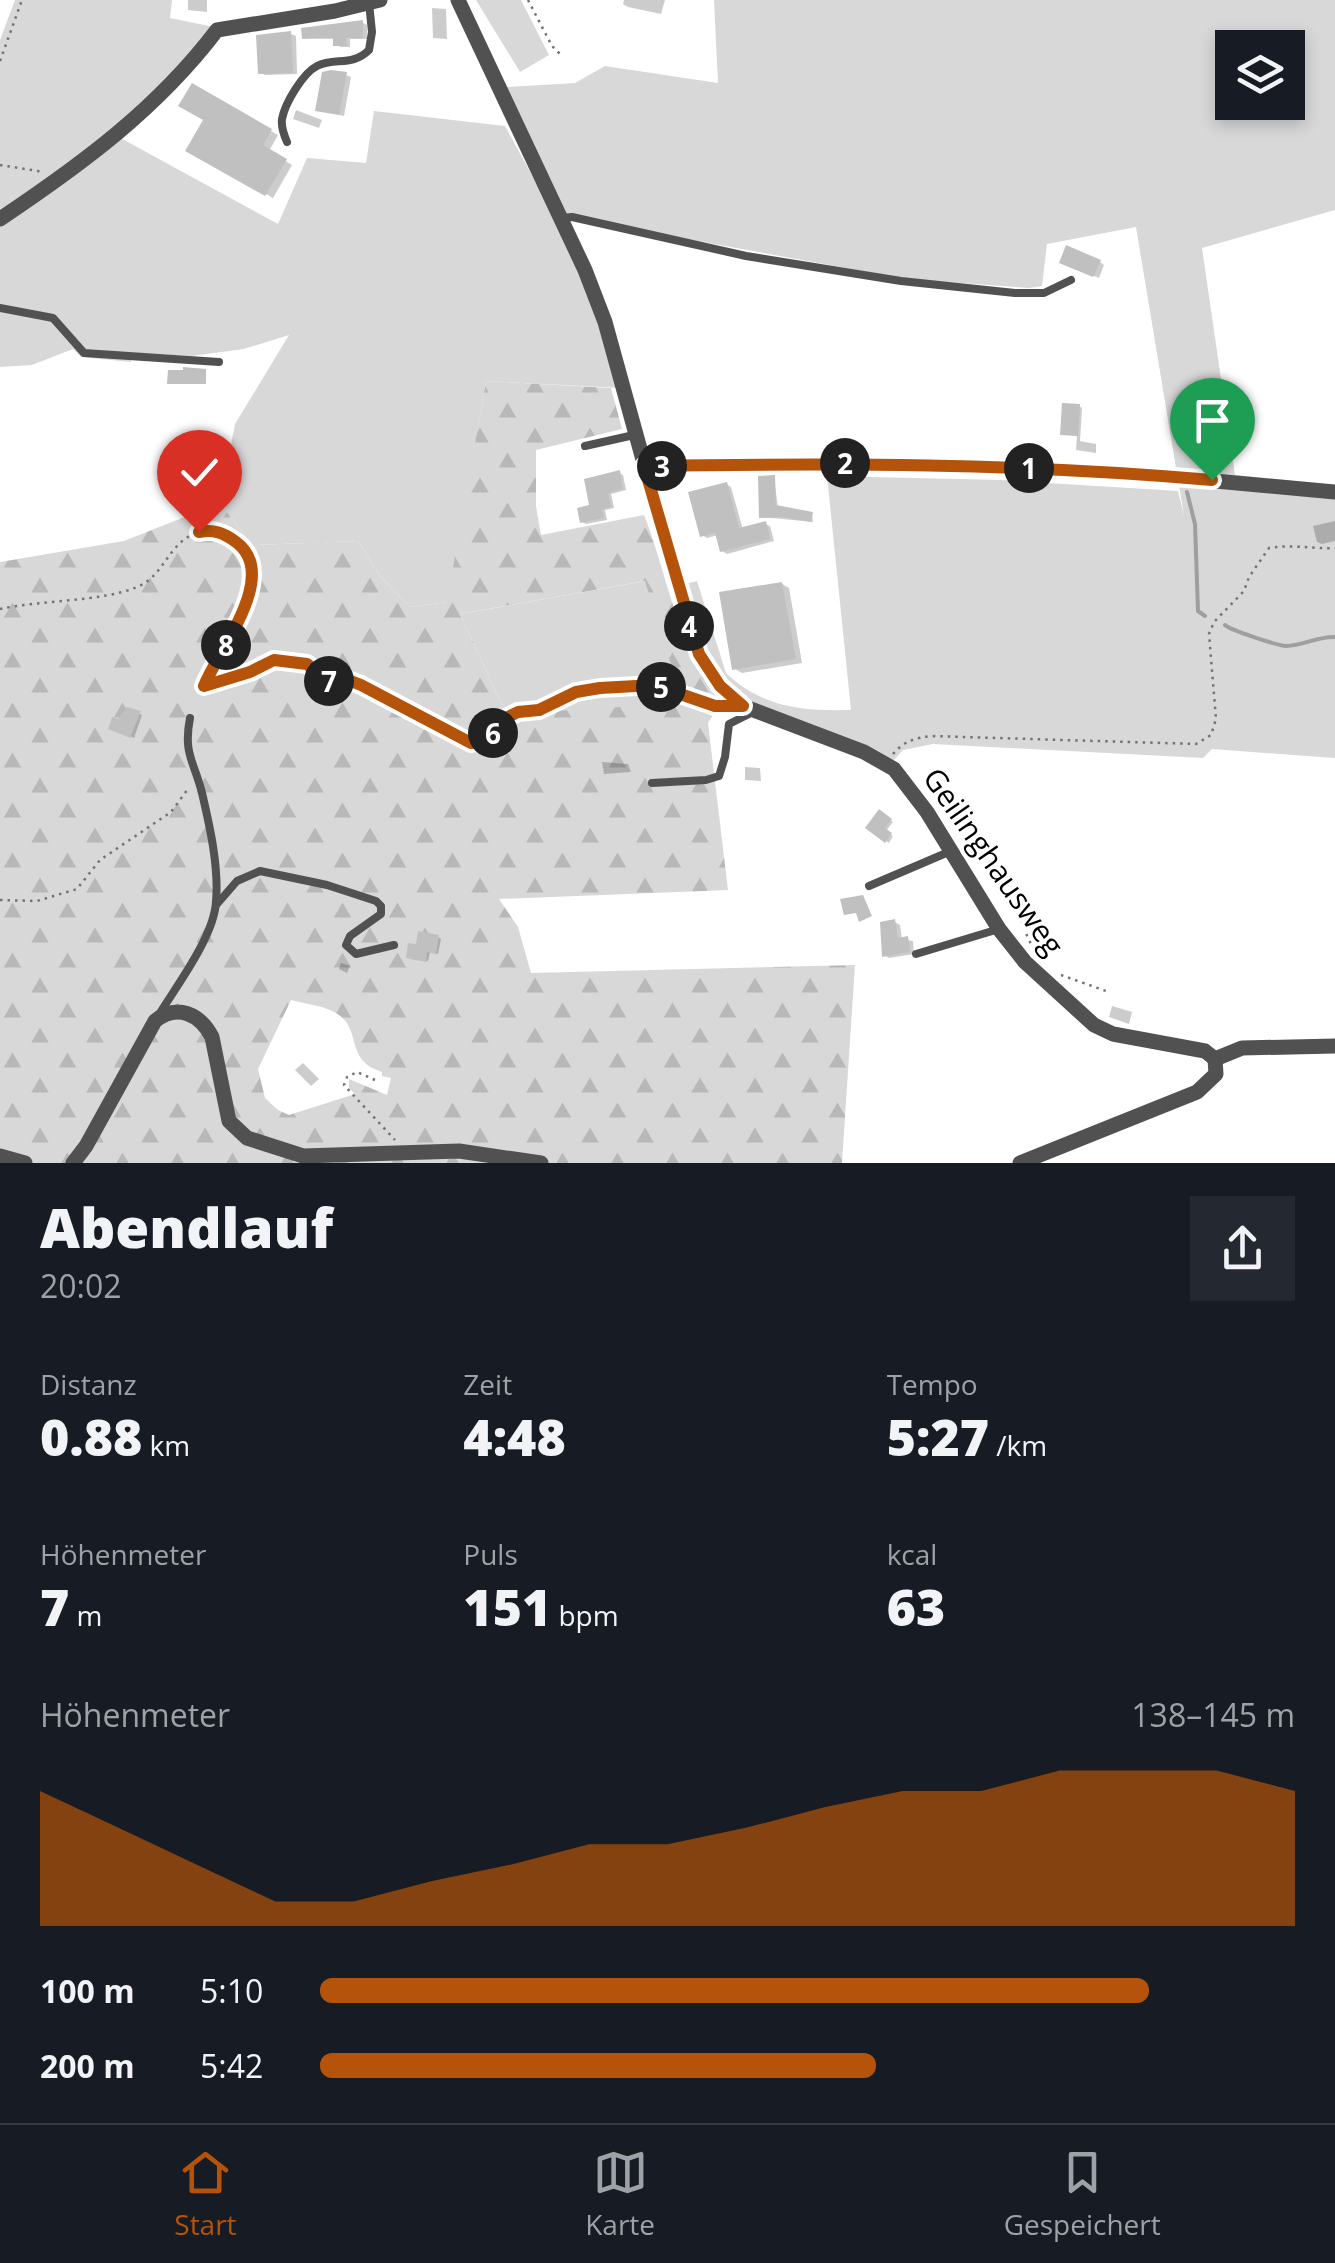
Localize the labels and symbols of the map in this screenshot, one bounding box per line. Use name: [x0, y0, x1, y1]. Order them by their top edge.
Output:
pin: [1170, 378, 1255, 481]
pin: [157, 430, 242, 533]
pin: 2: [820, 438, 870, 488]
pin: 3: [637, 441, 687, 491]
pin: 1: [1004, 443, 1054, 493]
pin: 4: [664, 601, 714, 651]
pin: 8: [201, 620, 251, 670]
pin: 7: [304, 656, 354, 706]
pin: 5: [636, 662, 686, 712]
pin: 6: [468, 708, 518, 758]
street label: Geilinghausweg: [914, 759, 1074, 963]

